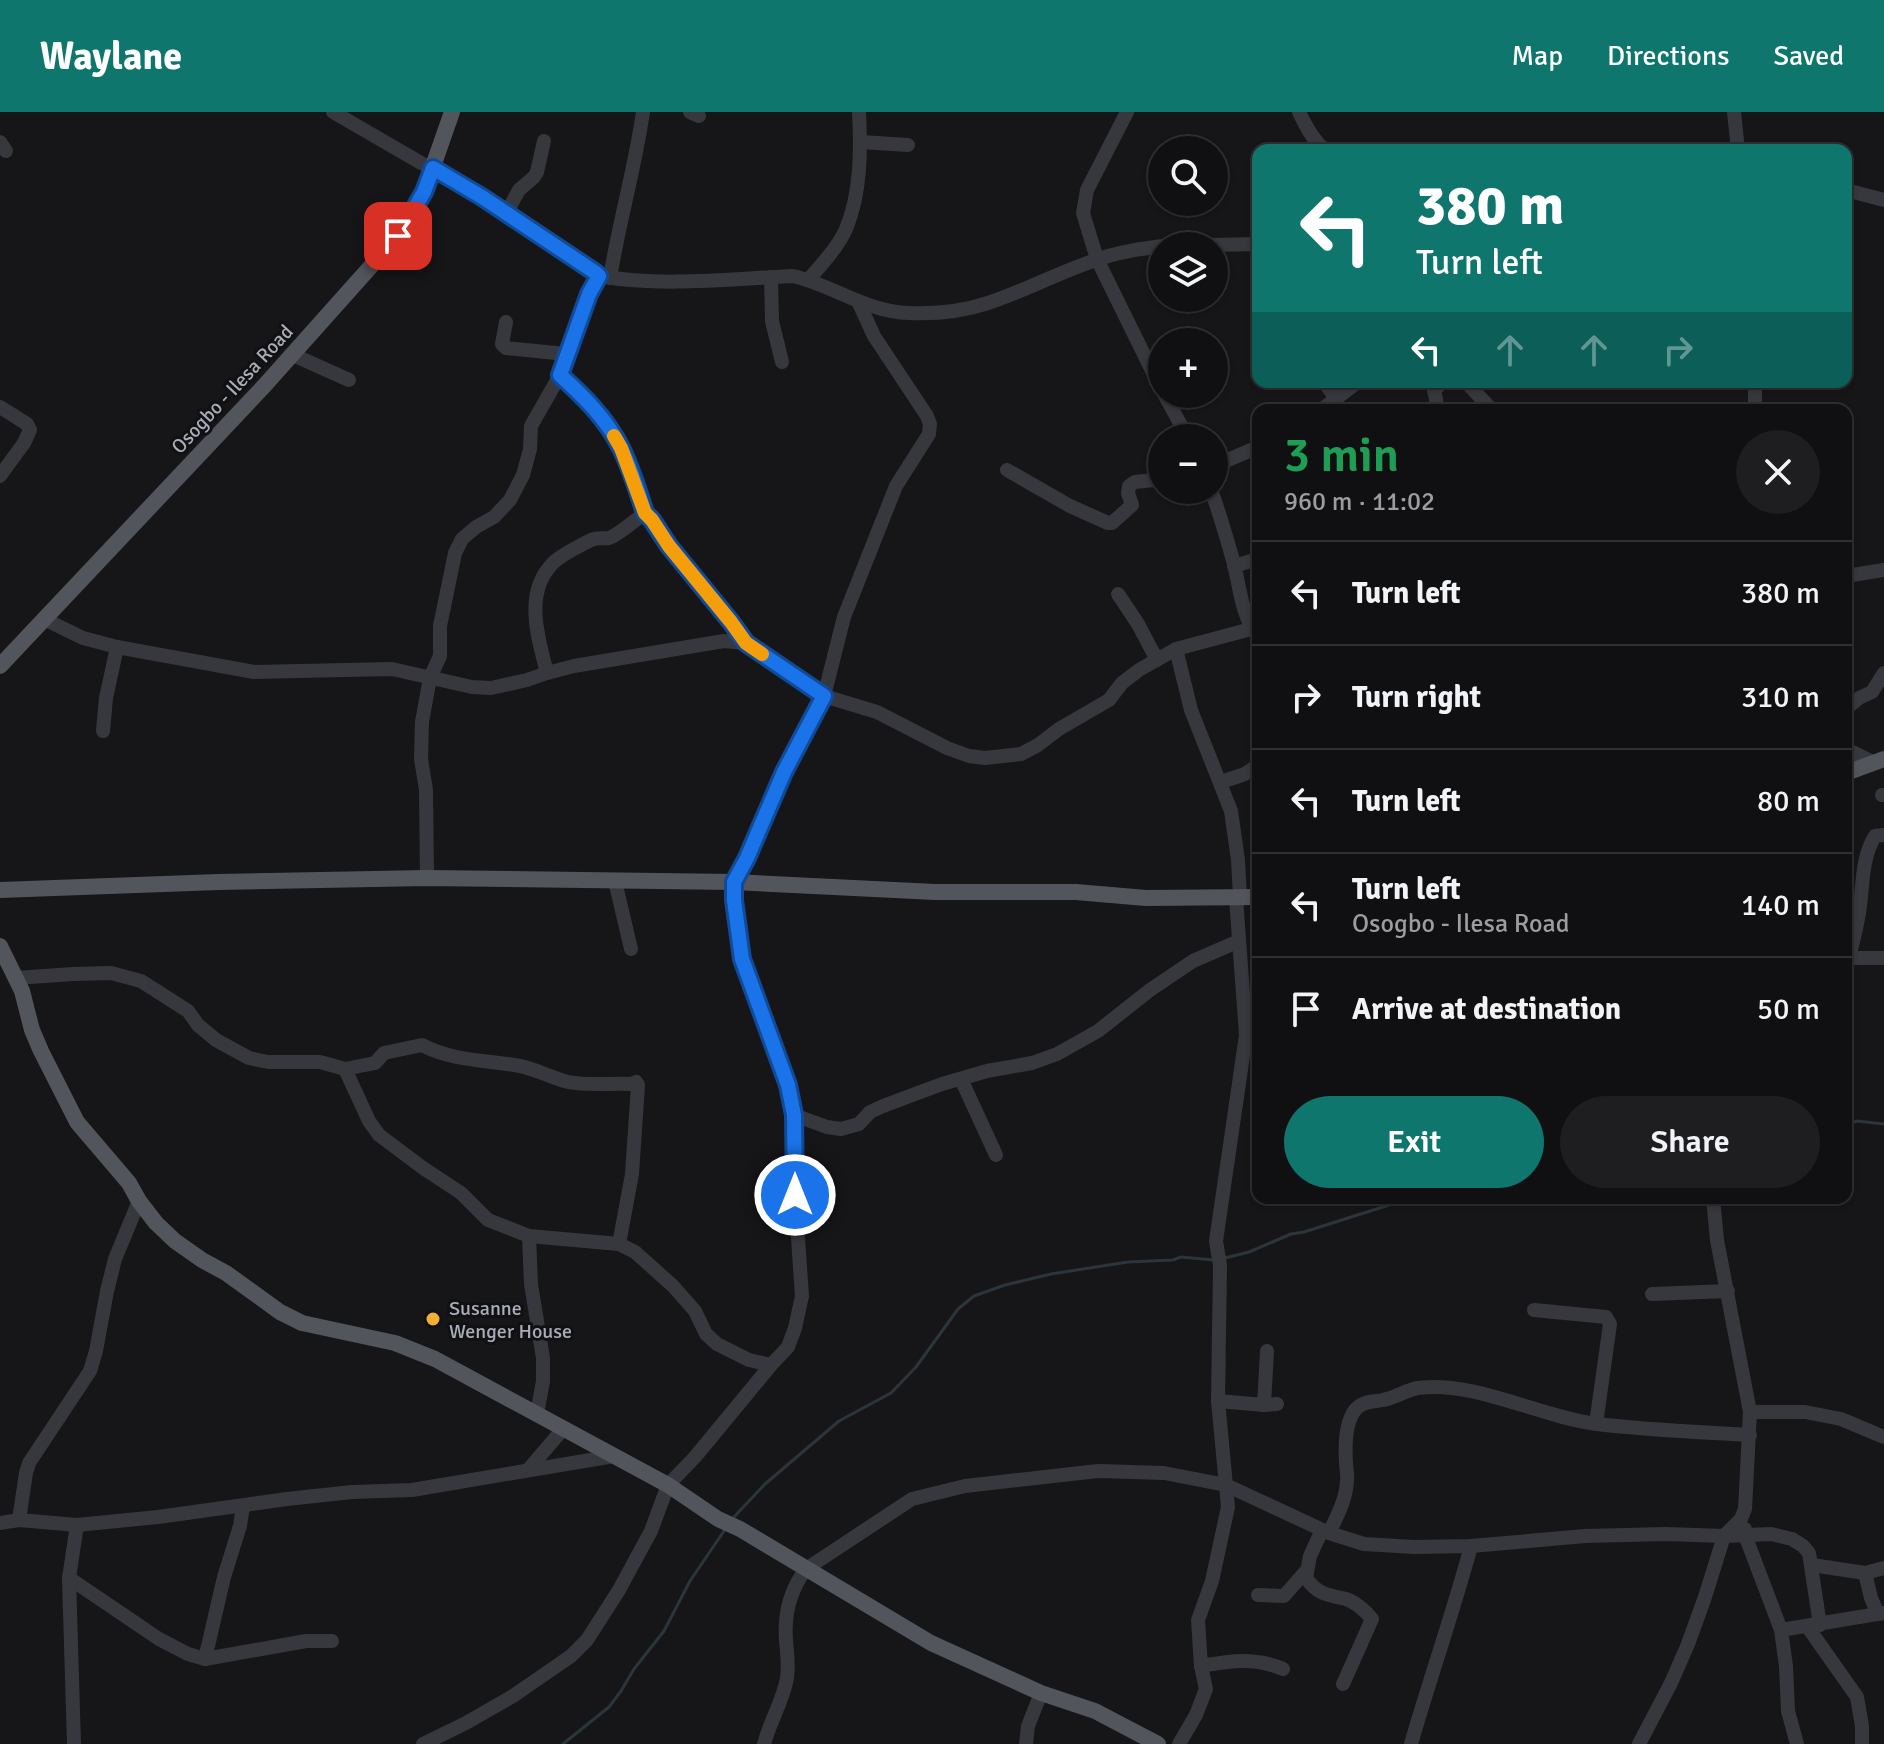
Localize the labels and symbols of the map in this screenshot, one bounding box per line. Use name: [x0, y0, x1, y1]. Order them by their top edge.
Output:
pin: [364, 202, 432, 270]
street label: Osogbo - Ilesa Road: [166, 320, 299, 459]
position arrow: [753, 1153, 837, 1237]
place label: Susanne Wenger House: [449, 1296, 572, 1344]
marker: Susanne Wenger House: [424, 1310, 442, 1328]

